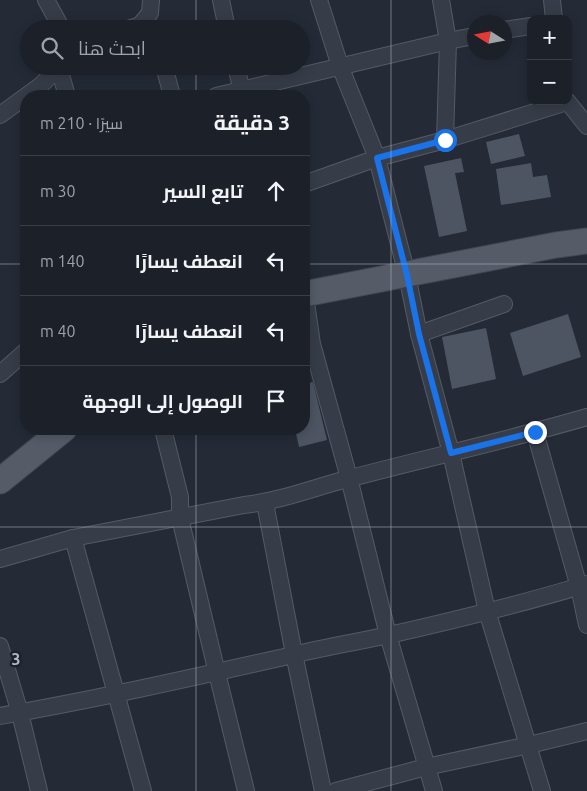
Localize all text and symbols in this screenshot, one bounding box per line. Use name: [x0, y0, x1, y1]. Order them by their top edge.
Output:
north arrow: [467, 15, 512, 60]
map controls: [527, 15, 572, 105]
button: +: [527, 15, 572, 60]
search box: [20, 20, 310, 75]
icon: search: [38, 34, 66, 62]
text: ابحث هنا: [78, 37, 146, 59]
button: −: [527, 60, 572, 105]
text: 3 دقيقة: [214, 110, 290, 134]
text: سيرًا · 210 m: [40, 114, 123, 132]
route start: [434, 129, 457, 152]
icon: ahead: [262, 177, 290, 205]
text: تابع السير: [163, 180, 243, 202]
text: 30 m: [40, 182, 76, 200]
icon: left: [262, 247, 290, 275]
text: انعطف يسارًا: [135, 250, 243, 272]
text: 140 m: [40, 252, 85, 270]
icon: left: [262, 317, 290, 345]
text: انعطف يسارًا: [135, 320, 243, 342]
text: 40 m: [40, 322, 76, 340]
icon: arrive: [262, 387, 290, 415]
text: الوصول إلى الوجهة: [83, 390, 243, 412]
route end: [524, 421, 547, 444]
text: 3: [11, 650, 21, 668]

